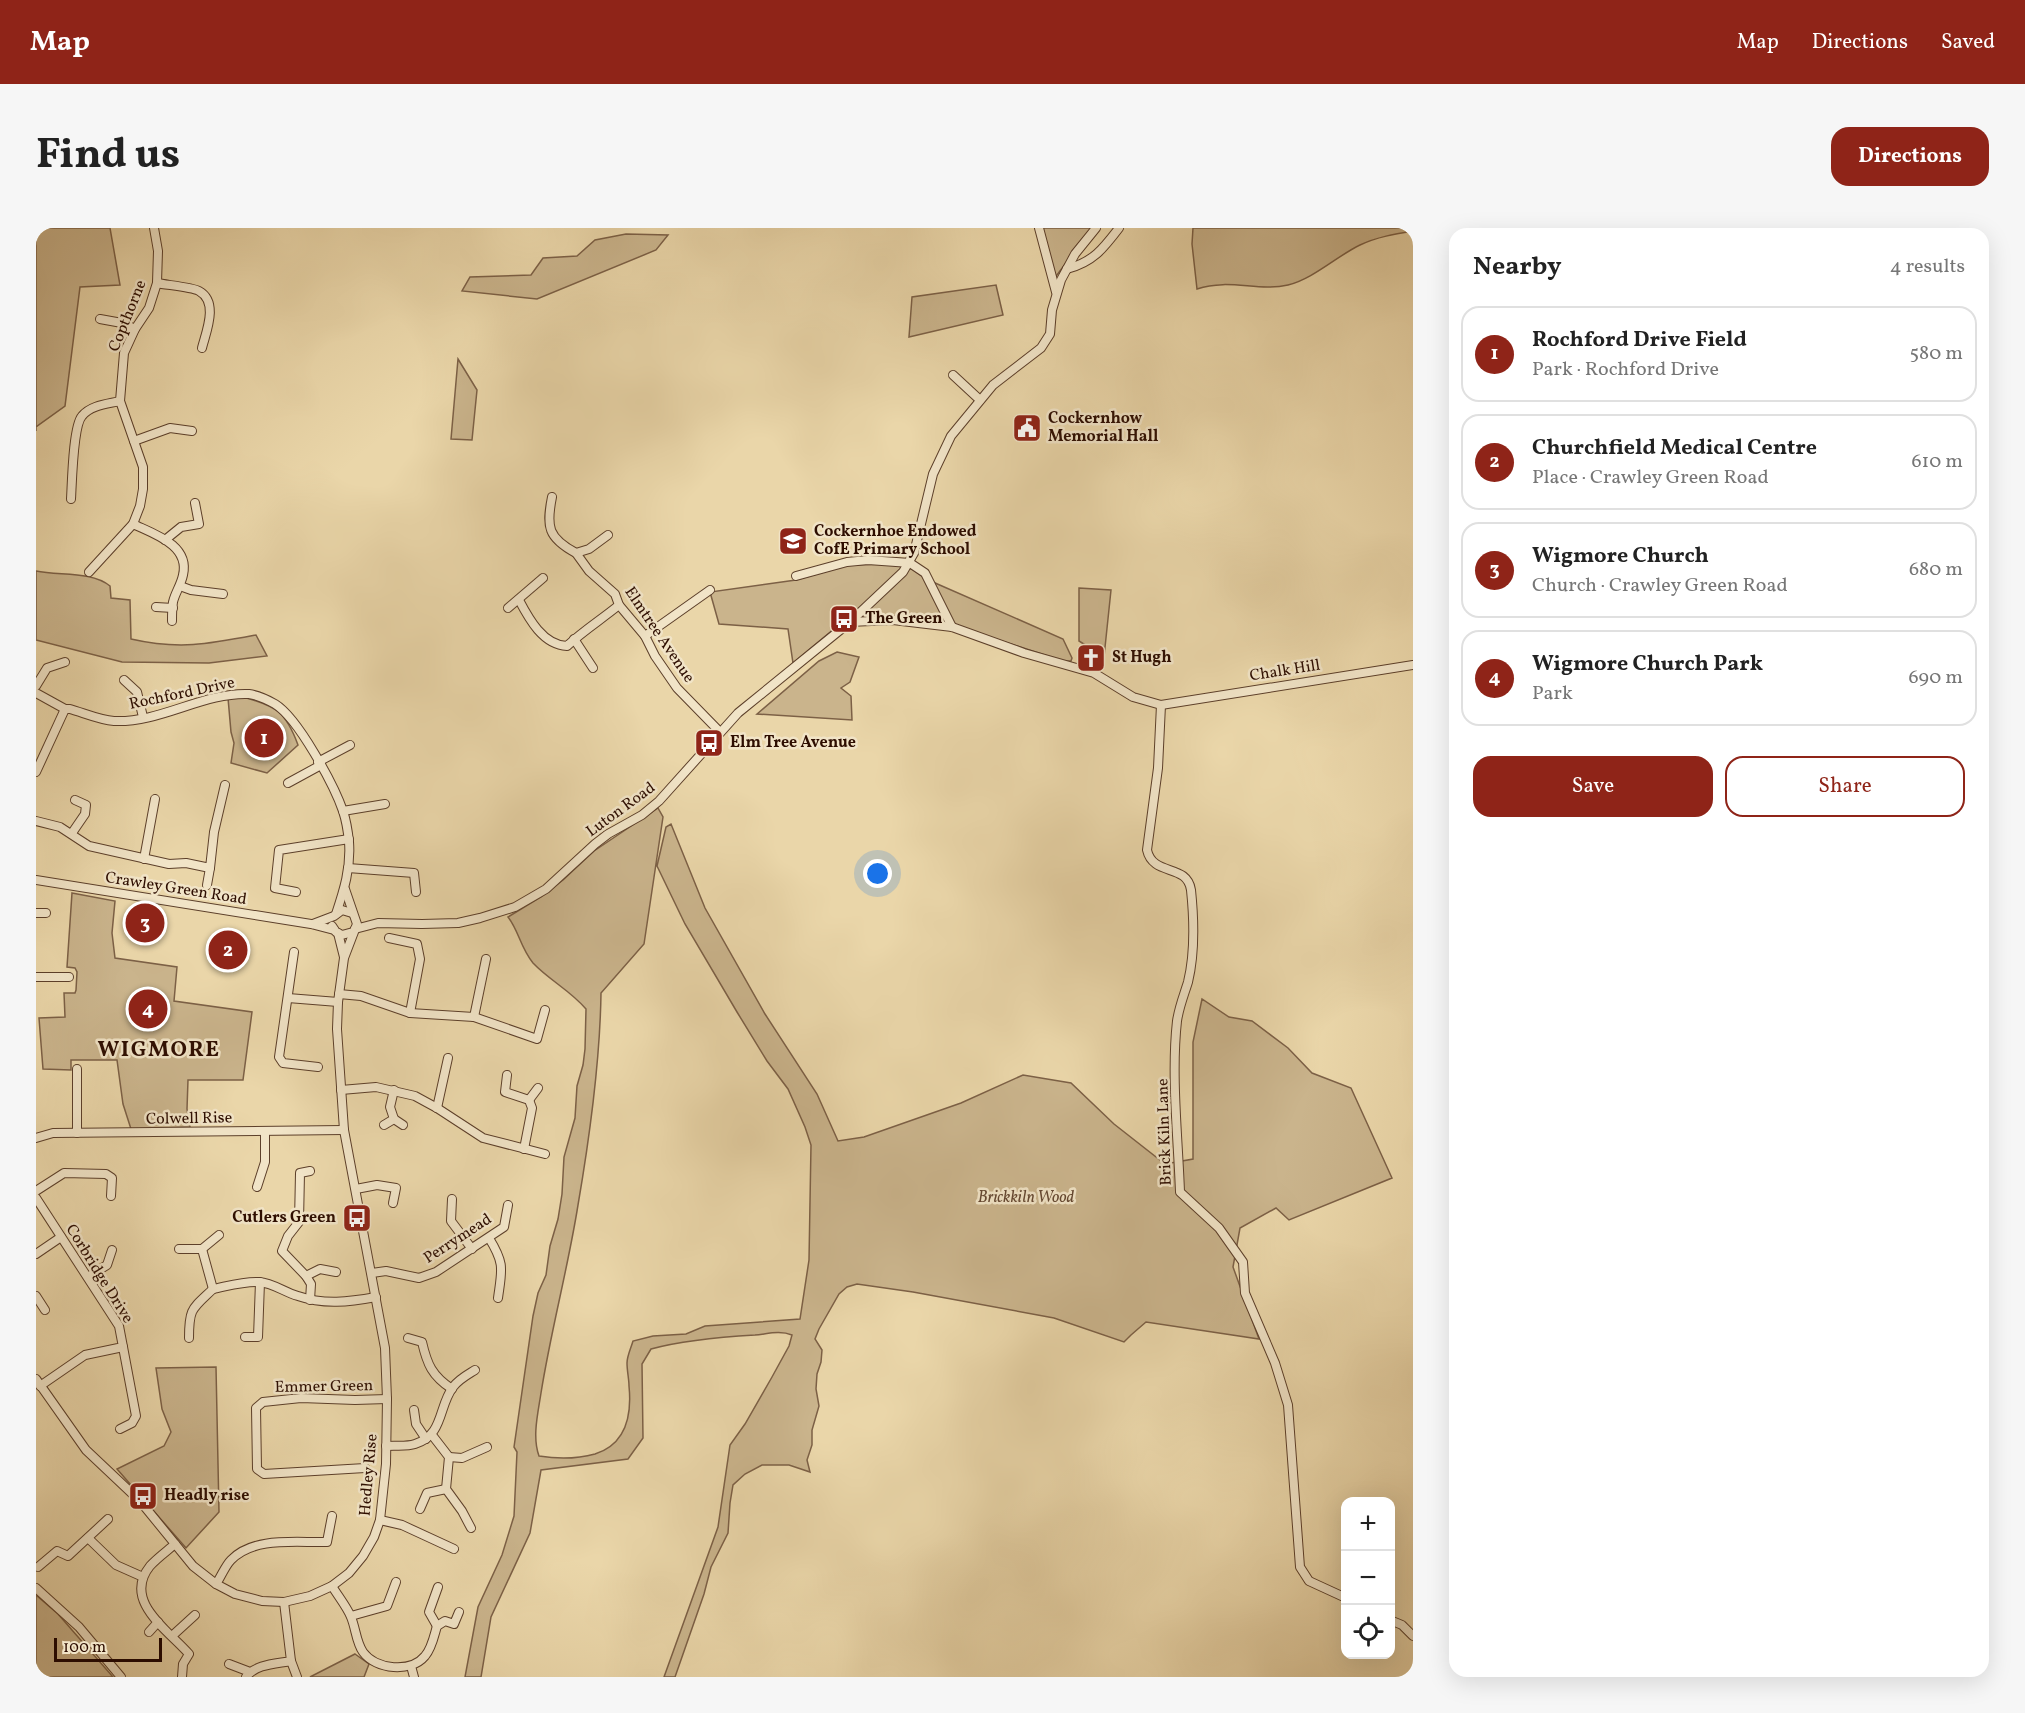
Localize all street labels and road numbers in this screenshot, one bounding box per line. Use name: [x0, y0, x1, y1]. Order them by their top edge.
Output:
street label: Copthorne: [104, 277, 152, 355]
street label: Elmtree Avenue: [619, 583, 699, 687]
street label: Chalk Hill: [1248, 655, 1322, 687]
street label: Rochford Drive: [127, 672, 237, 716]
street label: Luton Road: [582, 777, 660, 843]
street label: Crawley Green Road: [104, 867, 248, 911]
street label: Brick Kiln Lane: [1152, 1078, 1178, 1186]
street label: Colwell Rise: [146, 1107, 232, 1131]
street label: Perrymead: [420, 1209, 496, 1269]
street label: Corbridge Drive: [60, 1220, 138, 1328]
street label: Emmer Green: [275, 1375, 373, 1399]
street label: Hedley Rise: [354, 1433, 384, 1517]

